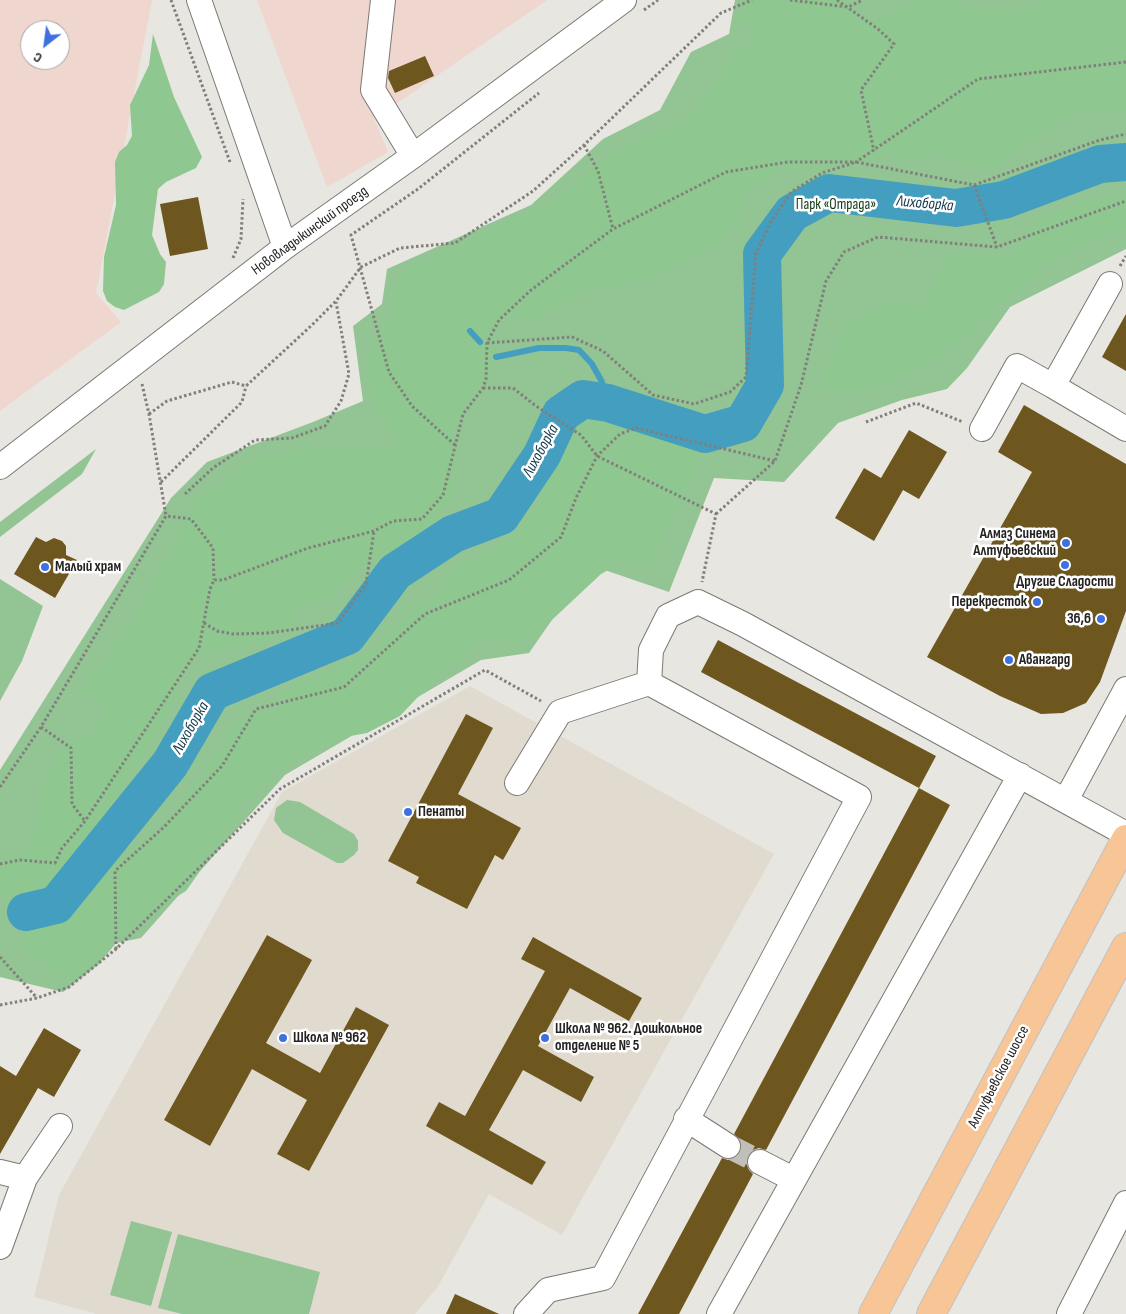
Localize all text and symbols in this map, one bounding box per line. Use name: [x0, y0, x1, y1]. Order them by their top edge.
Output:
north arrow: [20, 20, 70, 70]
text: С: [30, 48, 45, 67]
street label: Нововладыкинский проезд: [248, 183, 372, 279]
water label: Лихоборка: [896, 192, 954, 216]
park label: Парк «Отрада»: [796, 196, 876, 214]
water label: Лихоборка: [519, 421, 563, 481]
place label: Алмаз Синема Алтуфьевский: [973, 525, 1056, 560]
marker: Алмаз Синема Алтуфьевский: [1060, 537, 1072, 549]
place label: Малый храм: [55, 558, 121, 576]
marker: Другие Сладости: [1059, 559, 1071, 571]
marker: Малый храм: [39, 561, 51, 573]
place label: Другие Сладости: [1016, 573, 1114, 591]
place label: Перекресток: [951, 593, 1027, 611]
marker: Перекресток: [1031, 596, 1043, 608]
place label: 36,6: [1067, 610, 1091, 628]
marker: 36,6: [1095, 613, 1107, 625]
place label: Авангард: [1019, 651, 1070, 669]
marker: Авангард: [1003, 654, 1015, 666]
water label: Лихоборка: [168, 699, 214, 757]
place label: Пенаты: [418, 803, 464, 821]
marker: Пенаты: [402, 806, 414, 818]
place label: Школа № 962. Дошкольное отделение № 5: [555, 1020, 702, 1055]
street label: Алтуфьевское шоссе: [965, 1023, 1033, 1131]
place label: Школа № 962: [293, 1029, 366, 1047]
marker: Школа № 962: [277, 1032, 289, 1044]
marker: Школа № 962. Дошкольное отделение № 5: [539, 1032, 551, 1044]

